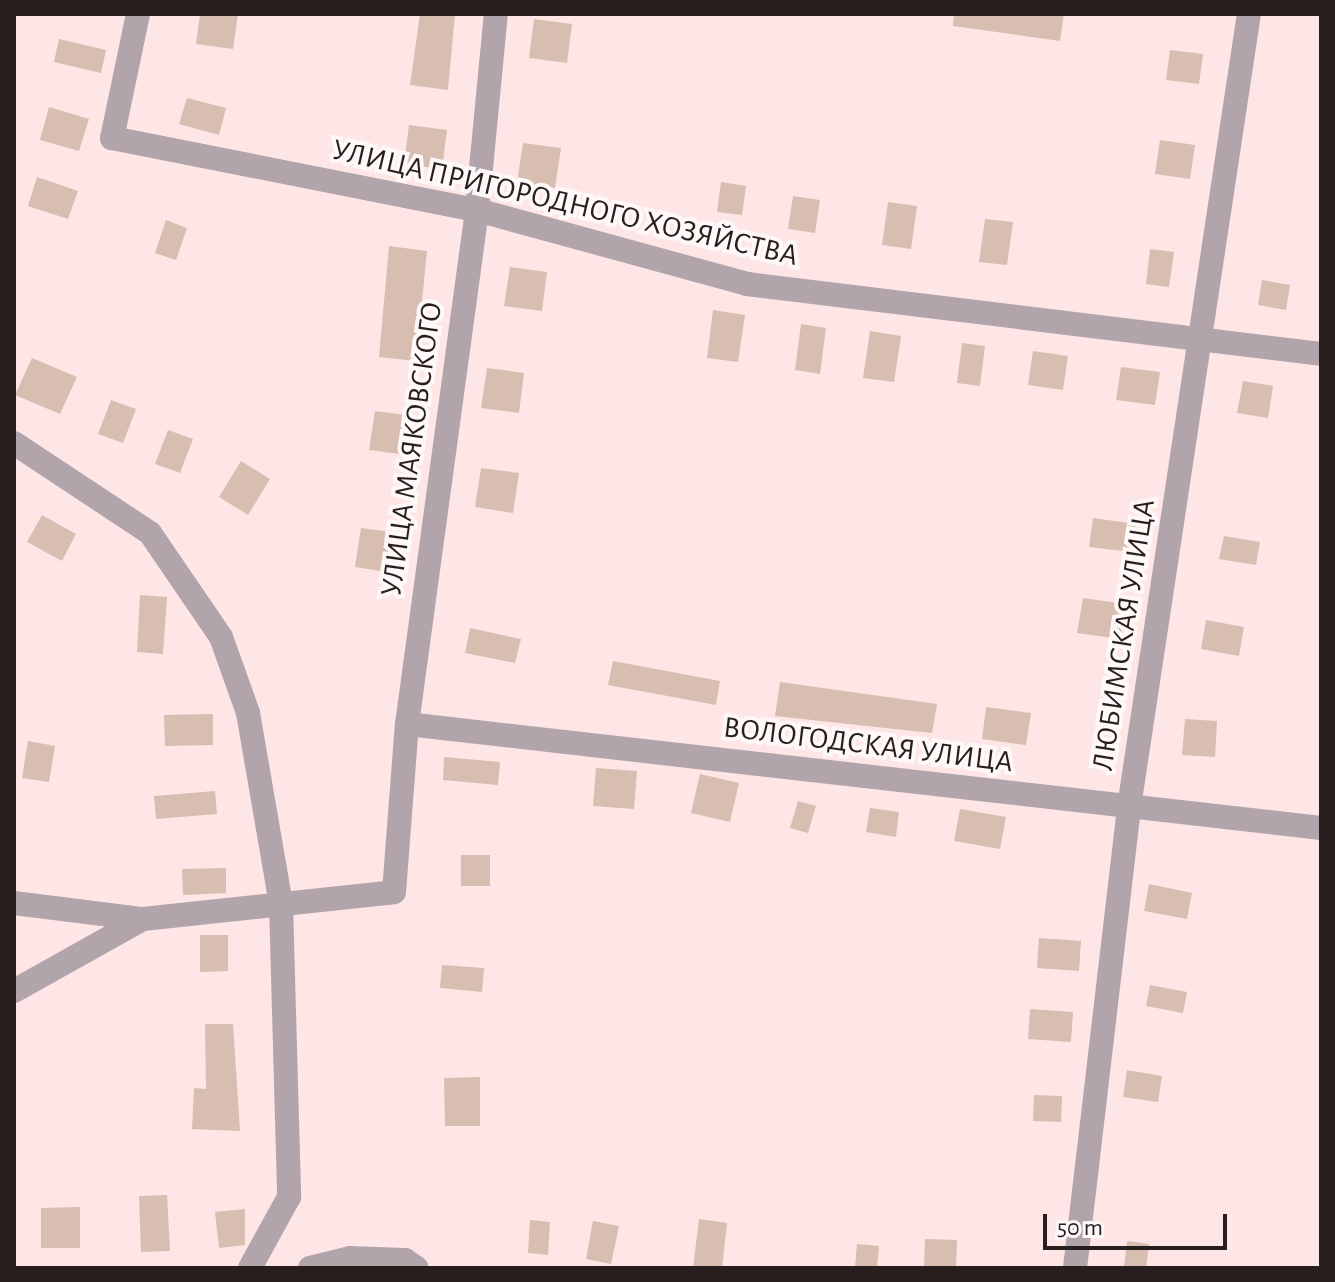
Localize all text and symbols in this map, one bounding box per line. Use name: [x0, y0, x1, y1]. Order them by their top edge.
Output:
street label: УЛИЦА ПРИГОРОДНОГО ХОЗЯЙСТВА: [329, 132, 801, 274]
street label: УЛИЦА МАЯКОВСКОГО: [373, 299, 451, 599]
street label: ЛЮБИМСКАЯ УЛИЦА: [1085, 497, 1163, 773]
street label: ВОЛОГОДСКАЯ УЛИЦА: [721, 709, 1015, 781]
scale bar: [1047, 1198, 1231, 1248]
text: 50 m: [1057, 1216, 1103, 1240]

